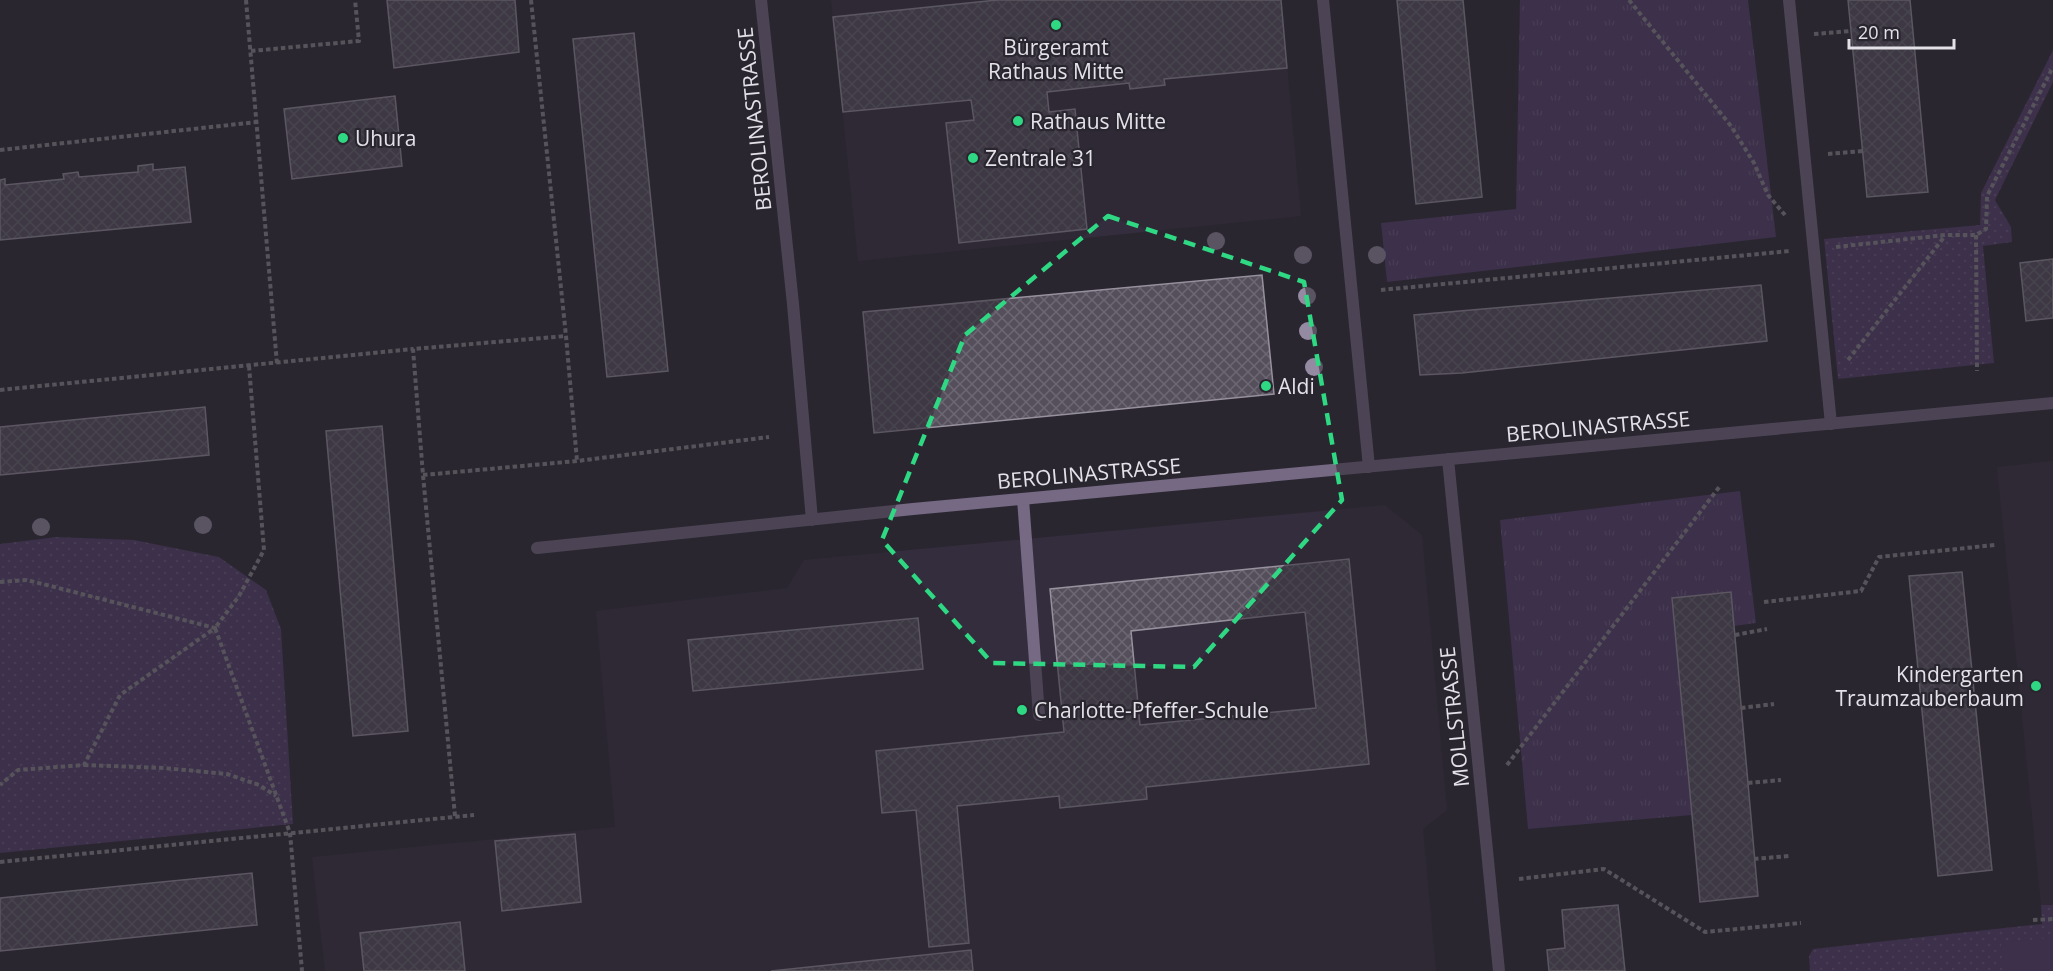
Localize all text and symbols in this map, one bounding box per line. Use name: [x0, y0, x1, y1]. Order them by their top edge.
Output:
scale bar: [1849, 12, 1954, 50]
marker: Bürgeramt Rathaus Mitte: [1049, 18, 1063, 32]
text: 20 m: [1858, 20, 1900, 44]
street label: BEROLINASTRASSE: [730, 26, 778, 212]
place label: Bürgeramt Rathaus Mitte: [988, 33, 1124, 85]
place label: Rathaus Mitte: [1030, 107, 1166, 135]
marker: Rathaus Mitte: [1011, 114, 1025, 128]
place label: Uhura: [355, 124, 416, 152]
marker: Uhura: [336, 131, 350, 145]
place label: Zentrale 31: [985, 144, 1096, 172]
marker: Zentrale 31: [966, 151, 980, 165]
place label: Aldi: [1278, 372, 1315, 400]
marker: Aldi: [1259, 379, 1273, 393]
street label: BEROLINASTRASSE: [1505, 404, 1691, 448]
street label: BEROLINASTRASSE: [996, 451, 1182, 495]
street label: MOLLSTRASSE: [1433, 645, 1475, 789]
place label: Kindergarten Traumzauberbaum: [1835, 660, 2024, 712]
marker: Kindergarten Traumzauberbaum: [2029, 679, 2043, 693]
place label: Charlotte-Pfeffer-Schule: [1034, 696, 1269, 724]
marker: Charlotte-Pfeffer-Schule: [1015, 703, 1029, 717]

